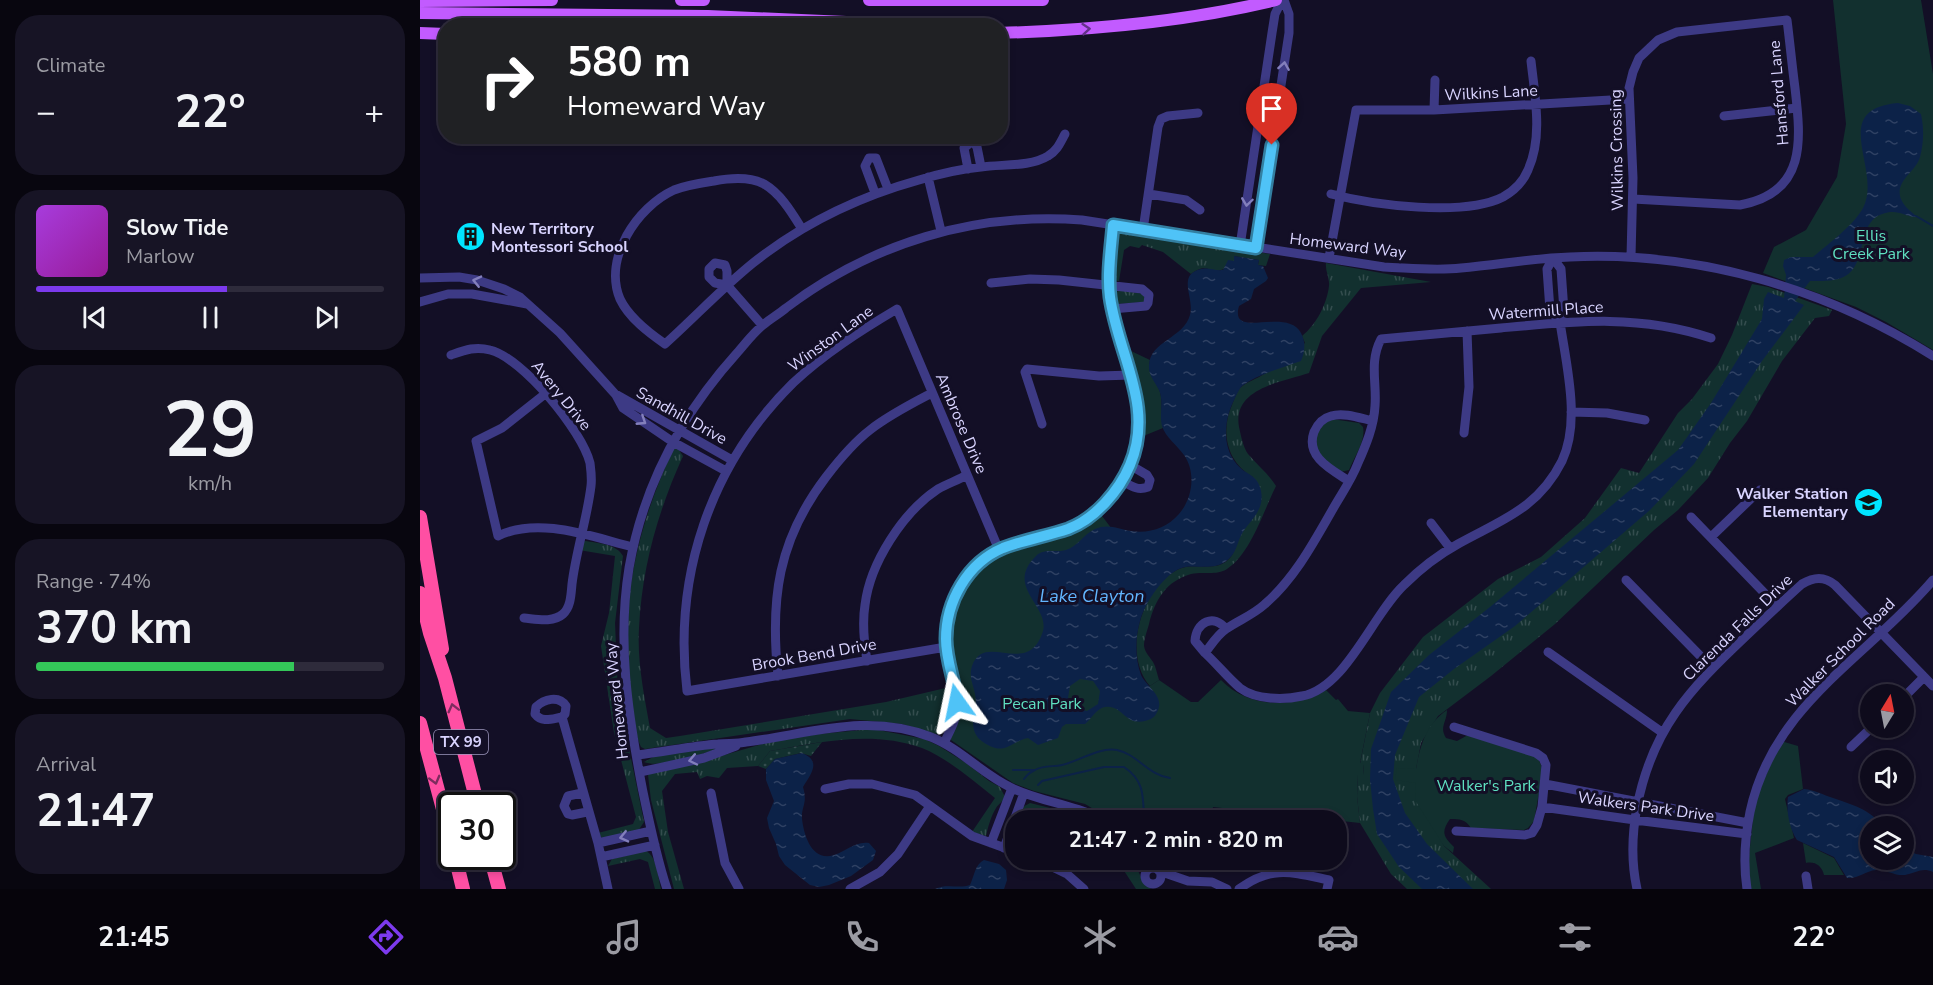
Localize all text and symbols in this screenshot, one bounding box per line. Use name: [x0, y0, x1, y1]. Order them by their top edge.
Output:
one-way arrow: [1082, 23, 1091, 36]
text: 580 m: [567, 34, 691, 91]
street label: Hansford Lane: [1763, 40, 1795, 146]
icon: right: [468, 42, 546, 120]
text: Climate: [36, 52, 105, 79]
one-way arrow: [1277, 61, 1290, 71]
street label: Wilkins Lane: [1444, 80, 1538, 106]
text: 22°: [174, 82, 246, 143]
pin: [1246, 83, 1297, 145]
text: Homeward Way: [567, 88, 765, 125]
street label: Wilkins Crossing: [1605, 89, 1629, 211]
text: −: [36, 90, 56, 135]
text: +: [364, 90, 384, 135]
icon: arrive: [1255, 92, 1288, 125]
one-way arrow: [1241, 197, 1253, 206]
text: Slow Tide: [126, 213, 228, 243]
place label: New Territory Montessori School: [491, 218, 628, 258]
building icon: New Territory Montessori School: [454, 221, 486, 253]
park label: Ellis Creek Park: [1832, 225, 1911, 265]
street label: Homeward Way: [1288, 228, 1408, 264]
text: Marlow: [126, 243, 194, 270]
one-way arrow: [472, 275, 482, 288]
street label: Watermill Place: [1488, 296, 1604, 326]
street label: Winston Lane: [784, 300, 878, 377]
icon: previous: [78, 301, 111, 334]
icon: pause: [194, 301, 227, 334]
icon: next: [310, 301, 343, 334]
street label: Avery Drive: [526, 356, 596, 435]
street label: Ambrose Drive: [930, 370, 992, 477]
text: 29: [163, 377, 257, 484]
street label: Sandhill Drive: [632, 382, 731, 450]
one-way arrow: [635, 414, 646, 425]
text: km/h: [188, 470, 232, 497]
place label: Walker Station Elementary: [1736, 483, 1849, 523]
school or university icon: Walker Station Elementary: [1853, 486, 1885, 518]
text: Range · 74%: [36, 568, 151, 595]
street label: Clarenda Falls Drive: [1678, 569, 1798, 686]
water label: Lake Clayton: [1039, 584, 1145, 608]
street label: Walker School Road: [1781, 593, 1900, 712]
text: 370 km: [36, 598, 193, 659]
street label: Brook Bend Drive: [750, 633, 878, 677]
street label: Homeward Way: [600, 641, 634, 760]
position arrow: [925, 670, 989, 734]
north arrow: [1860, 684, 1914, 738]
map controls: [1860, 684, 1914, 870]
park label: Pecan Park: [1002, 693, 1083, 715]
one-way arrow: [448, 703, 460, 714]
road number: TX 99: [434, 730, 488, 754]
button: sound: [1860, 750, 1914, 804]
text: Arrival: [36, 751, 96, 778]
one-way arrow: [688, 753, 698, 766]
one-way arrow: [428, 774, 440, 785]
park label: Walker's Park: [1436, 775, 1537, 797]
text: 21:47: [36, 781, 155, 842]
street label: Walkers Park Drive: [1576, 787, 1716, 827]
speed limit sign: 30: [438, 792, 516, 870]
button: layers: [1860, 816, 1914, 870]
text: 21:47 · 2 min · 820 m: [1069, 825, 1283, 855]
one-way arrow: [620, 830, 630, 843]
icon: directions: [365, 916, 407, 958]
icon: music: [603, 916, 645, 958]
icon: phone: [841, 916, 883, 958]
icon: climate: [1079, 916, 1121, 958]
icon: car: [1317, 916, 1359, 958]
icon: filters: [1554, 916, 1596, 958]
text: 21:45: [98, 919, 169, 956]
text: 22°: [1792, 919, 1835, 956]

